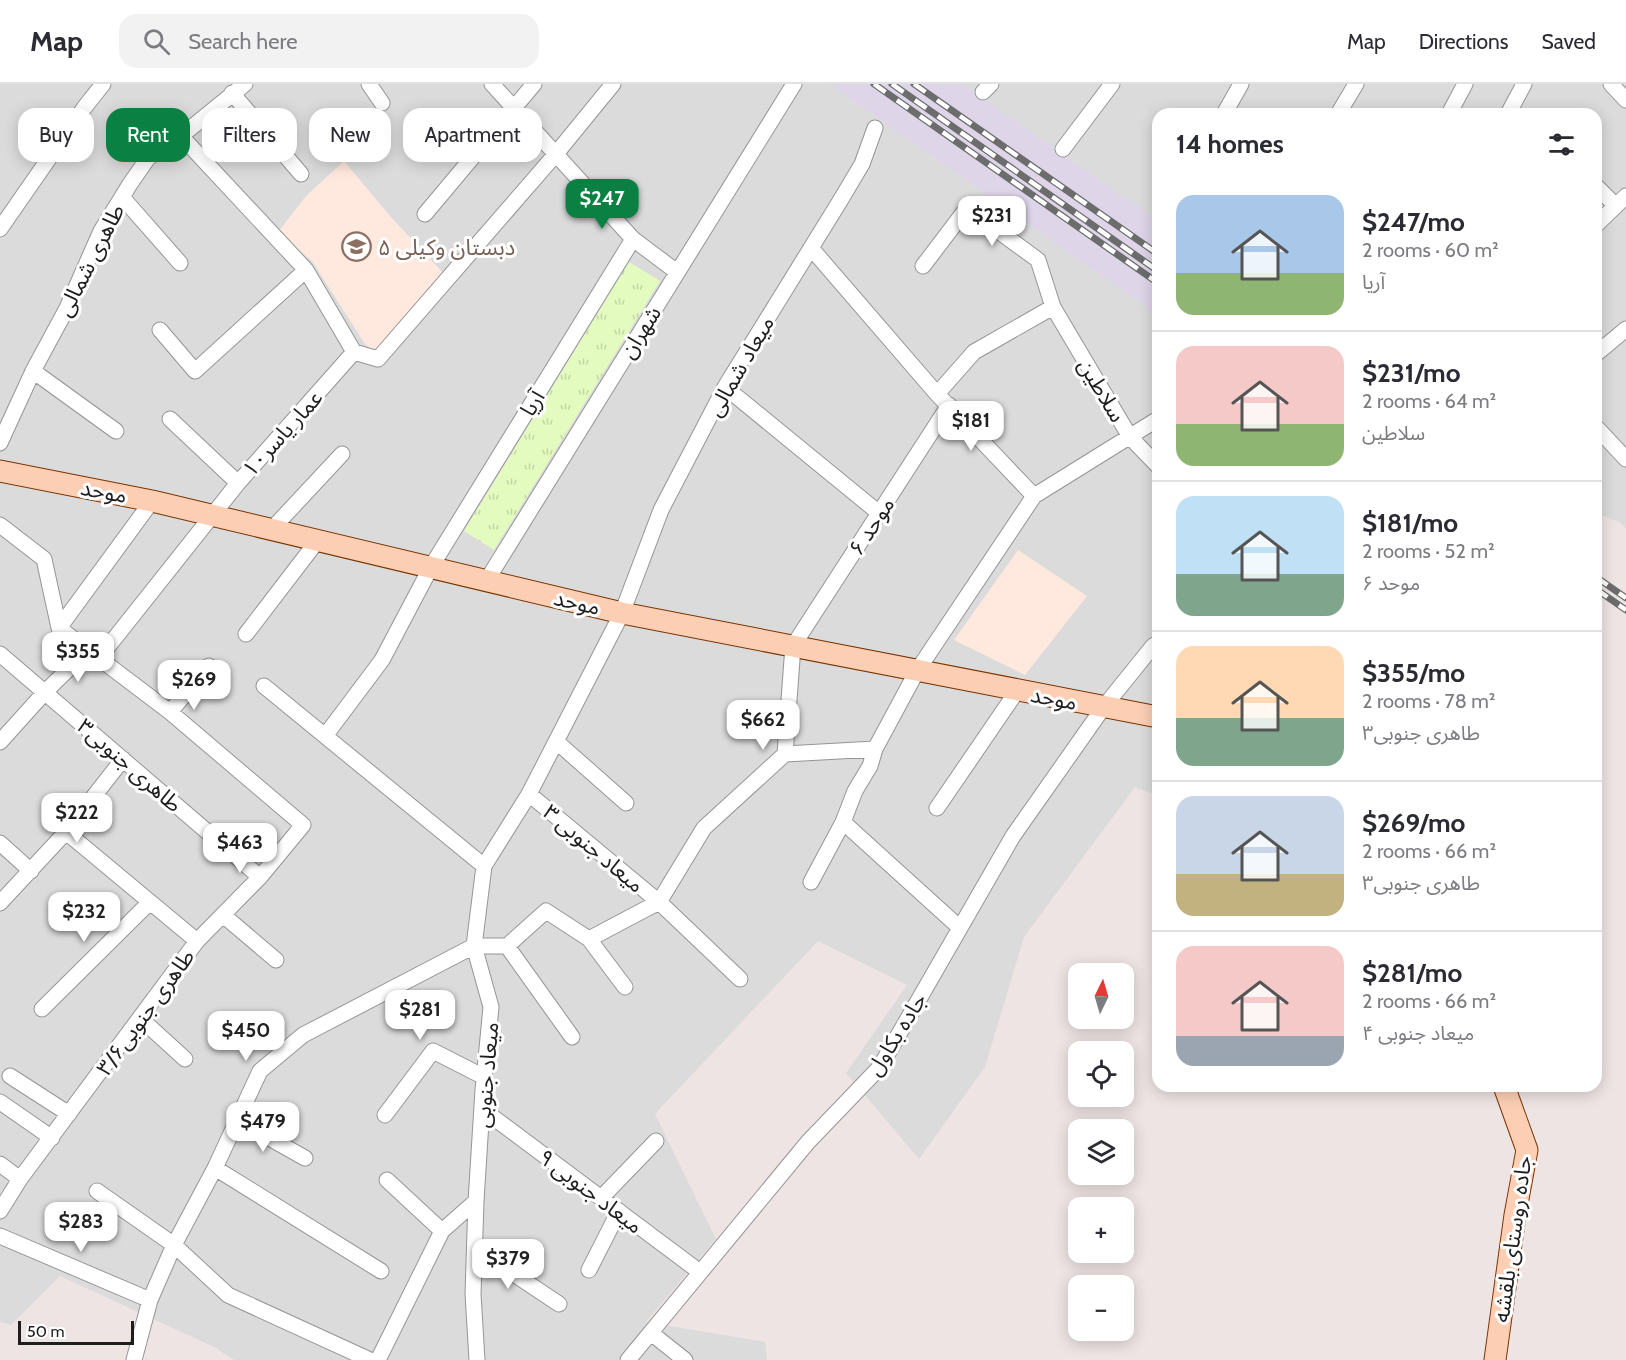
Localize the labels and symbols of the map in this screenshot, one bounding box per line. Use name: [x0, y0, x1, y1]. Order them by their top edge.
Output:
pin: $247: [566, 179, 638, 230]
pin: $231: [956, 196, 1028, 247]
street label: طاهری شمالی: [51, 199, 130, 321]
school or university icon: دبستان وکیلی ۵: [341, 231, 373, 263]
place label: دبستان وکیلی ۵: [378, 234, 515, 261]
street label: شهران: [614, 301, 667, 364]
street label: میعاد شمالی: [701, 311, 780, 421]
street label: سلاطین: [1072, 353, 1131, 427]
street label: عمار یاسر۱۰: [236, 384, 328, 482]
street label: آریا: [514, 384, 551, 421]
pin: $181: [935, 401, 1007, 452]
street label: موحد: [78, 474, 129, 509]
street label: موحد ۶: [843, 492, 900, 561]
street label: موحد: [551, 584, 603, 621]
pin: $355: [42, 632, 114, 683]
pin: $269: [158, 660, 230, 711]
street label: موحد: [1028, 681, 1079, 716]
pin: $662: [727, 700, 799, 751]
street label: طاهری جنوبی۳: [72, 713, 188, 818]
pin: $222: [41, 793, 113, 844]
street label: میعاد جنوبی ۳: [538, 798, 650, 898]
pin: $463: [204, 823, 276, 874]
pin: $232: [48, 892, 120, 943]
street label: طاهری جنوبی۳/۶: [91, 944, 200, 1081]
north arrow: [1068, 963, 1134, 1029]
street label: جاده بکاول: [861, 988, 932, 1081]
pin: $281: [384, 990, 456, 1041]
pin: $450: [210, 1011, 282, 1062]
street label: میعاد جنوبی: [468, 1021, 505, 1129]
pin: $479: [227, 1102, 299, 1153]
street label: میعاد جنوبی ۹: [533, 1143, 648, 1239]
street label: جاده روستای بلقشه: [1487, 1154, 1538, 1324]
pin: $283: [45, 1202, 117, 1253]
pin: $379: [472, 1239, 544, 1290]
scale bar: [18, 1318, 134, 1346]

